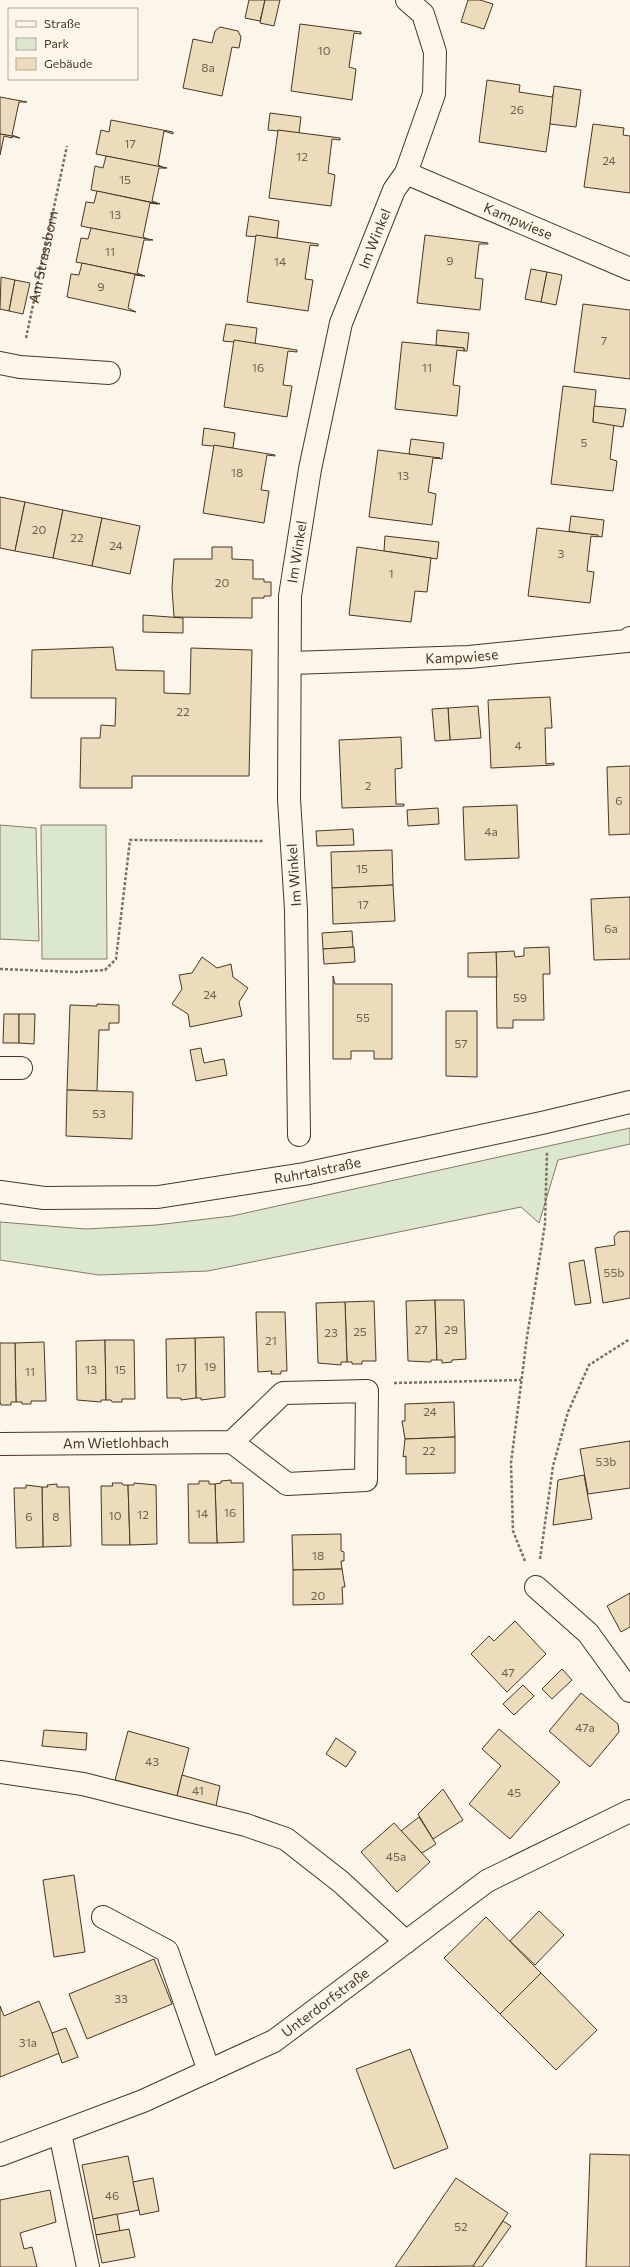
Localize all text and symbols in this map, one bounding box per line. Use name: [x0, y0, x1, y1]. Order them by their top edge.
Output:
legend: [8, 8, 138, 80]
text: Straße: [44, 16, 80, 30]
text: Park: [44, 36, 70, 50]
house number: 10: [318, 43, 331, 57]
text: Gebäude: [44, 56, 92, 70]
house number: 8a: [201, 60, 215, 74]
house number: 26: [510, 102, 524, 116]
house number: 17: [124, 136, 136, 150]
house number: 12: [296, 149, 308, 163]
house number: 24: [602, 153, 616, 167]
house number: 15: [119, 172, 131, 186]
street label: Kampwiese: [481, 198, 555, 243]
street label: Im Winkel: [355, 206, 394, 271]
house number: 13: [109, 207, 121, 221]
street label: Am Strassborn: [25, 209, 61, 305]
house number: 11: [105, 244, 115, 258]
house number: 9: [446, 253, 454, 267]
house number: 14: [274, 254, 286, 268]
house number: 9: [97, 279, 105, 293]
house number: 7: [601, 333, 607, 347]
house number: 16: [252, 360, 264, 374]
house number: 11: [422, 360, 432, 374]
house number: 5: [581, 435, 588, 449]
house number: 18: [231, 465, 243, 479]
house number: 13: [397, 468, 409, 482]
street label: Im Winkel: [283, 519, 310, 584]
house number: 20: [32, 522, 46, 536]
house number: 22: [70, 530, 84, 544]
house number: 24: [109, 538, 123, 552]
house number: 3: [558, 546, 565, 560]
house number: 1: [388, 566, 394, 580]
house number: 20: [215, 575, 229, 589]
street label: Kampwiese: [425, 645, 499, 666]
house number: 22: [176, 704, 190, 718]
house number: 4: [514, 738, 522, 752]
house number: 2: [365, 778, 372, 792]
house number: 6: [615, 793, 623, 807]
house number: 4a: [484, 824, 498, 838]
street label: Im Winkel: [283, 843, 304, 907]
house number: 15: [356, 861, 368, 875]
house number: 17: [357, 897, 369, 911]
house number: 6a: [604, 921, 618, 935]
house number: 24: [203, 987, 217, 1001]
house number: 59: [513, 990, 527, 1004]
house number: 55: [356, 1010, 370, 1024]
house number: 57: [454, 1036, 468, 1050]
house number: 53: [92, 1106, 106, 1120]
street label: Ruhrtalstraße: [273, 1153, 362, 1187]
house number: 55b: [604, 1265, 624, 1279]
house number: 27: [415, 1322, 427, 1336]
house number: 29: [444, 1322, 458, 1336]
house number: 25: [353, 1324, 367, 1338]
house number: 23: [324, 1325, 338, 1339]
house number: 21: [265, 1333, 277, 1347]
house number: 19: [204, 1359, 216, 1373]
house number: 17: [175, 1360, 187, 1374]
house number: 13: [85, 1362, 97, 1376]
house number: 15: [114, 1362, 126, 1376]
house number: 11: [25, 1364, 35, 1378]
house number: 24: [423, 1404, 437, 1418]
street label: Am Wietlohbach: [63, 1434, 169, 1451]
house number: 22: [422, 1443, 436, 1457]
house number: 53b: [596, 1454, 616, 1468]
house number: 16: [224, 1505, 236, 1519]
house number: 14: [196, 1506, 208, 1520]
house number: 12: [137, 1507, 149, 1521]
house number: 10: [109, 1508, 122, 1522]
house number: 6: [25, 1509, 33, 1523]
house number: 8: [52, 1509, 60, 1523]
house number: 18: [312, 1548, 324, 1562]
house number: 20: [311, 1588, 325, 1602]
house number: 47: [501, 1665, 515, 1679]
house number: 47a: [575, 1720, 595, 1734]
house number: 43: [145, 1754, 159, 1768]
house number: 41: [192, 1783, 204, 1797]
house number: 45: [507, 1785, 521, 1799]
house number: 45a: [386, 1849, 406, 1863]
street label: Unterdorfstraße: [278, 1964, 372, 2040]
house number: 33: [114, 1991, 128, 2005]
house number: 31a: [19, 2035, 37, 2049]
house number: 46: [105, 2188, 119, 2202]
house number: 52: [454, 2219, 468, 2233]

